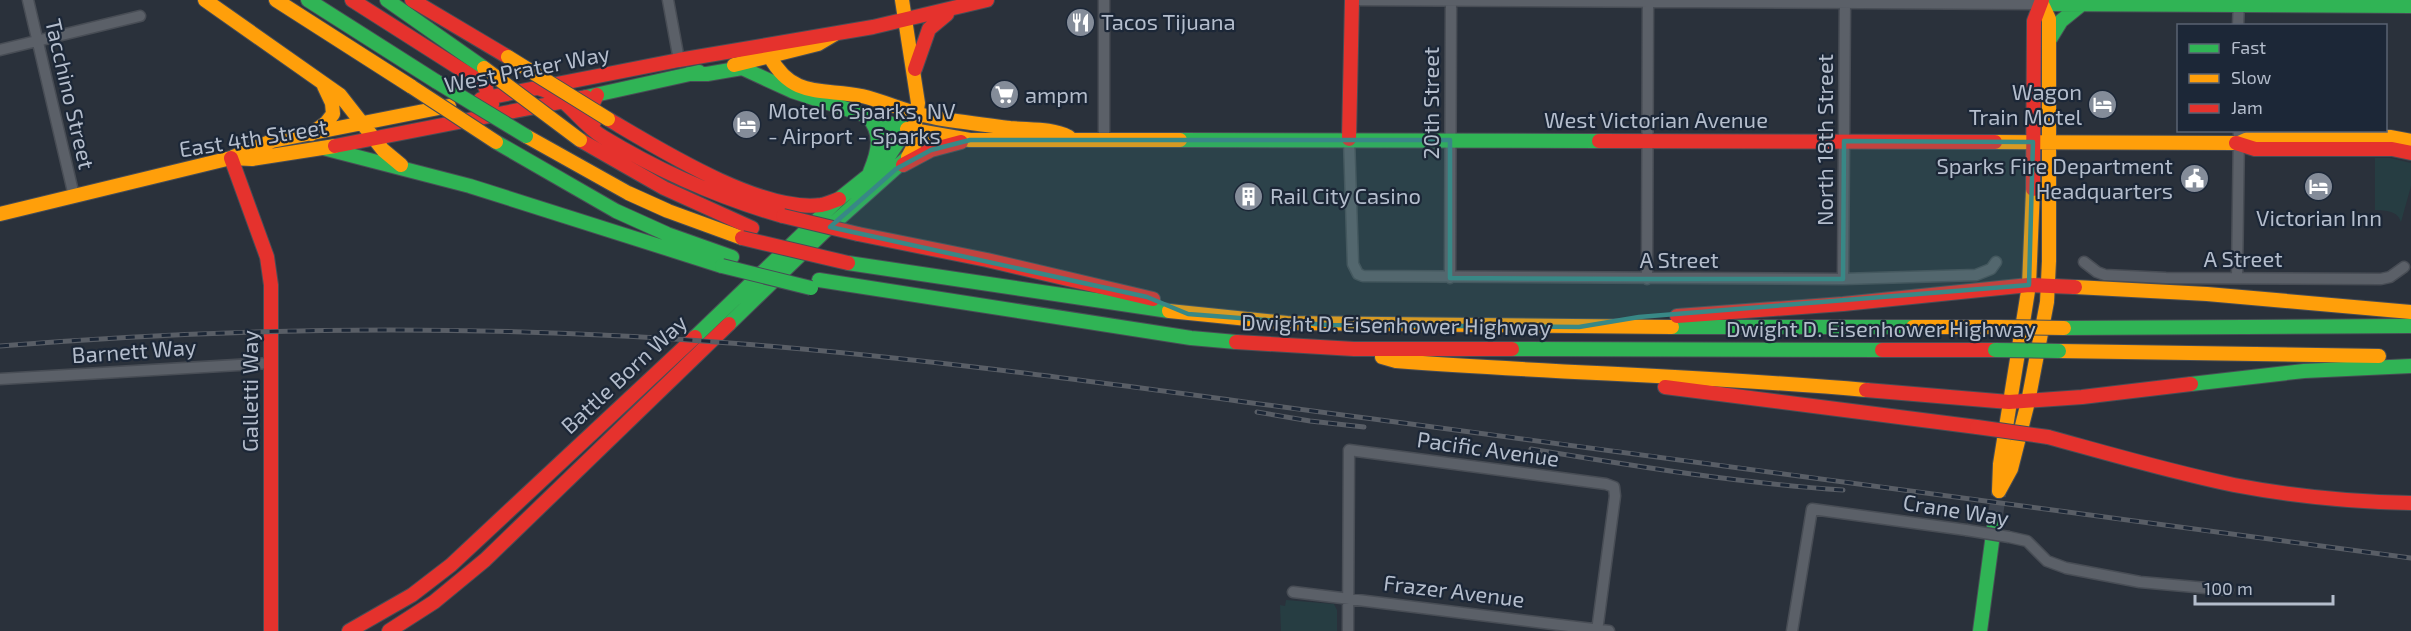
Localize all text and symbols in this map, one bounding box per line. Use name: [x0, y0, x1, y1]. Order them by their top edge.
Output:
restaurant icon: Tacos Tijuana: [1064, 6, 1096, 38]
place label: Tacos Tijuana: [1101, 8, 1236, 35]
street label: Tacchino Street: [41, 16, 101, 172]
legend: [2177, 24, 2387, 132]
text: Fast: [2231, 36, 2266, 58]
street label: West Prater Way: [442, 39, 612, 97]
street label: 20th Street: [1417, 47, 1443, 159]
street label: North 18th Street: [1811, 54, 1837, 226]
text: Slow: [2231, 66, 2272, 88]
place label: Wagon Train Motel: [1969, 78, 2082, 129]
supermarket icon: ampm: [988, 79, 1020, 111]
place label: ampm: [1025, 81, 1088, 107]
hotel icon: Wagon Train Motel: [2087, 89, 2119, 121]
text: Jam: [2231, 96, 2263, 118]
place label: Motel 6 Sparks, NV - Airport - Sparks: [768, 97, 956, 148]
street label: West Victorian Avenue: [1544, 106, 1768, 132]
hotel icon: Motel 6 Sparks, NV - Airport - Sparks: [731, 108, 763, 140]
street label: East 4th Street: [177, 112, 329, 162]
place label: Sparks Fire Department Headquarters: [1936, 152, 2173, 203]
public building icon: Sparks Fire Department Headquarters: [2178, 163, 2210, 195]
hotel icon: Victorian Inn: [2303, 170, 2335, 202]
building icon: Rail City Casino: [1233, 180, 1265, 212]
place label: Rail City Casino: [1270, 182, 1421, 208]
place label: Victorian Inn: [2256, 204, 2382, 230]
street label: A Street: [2203, 245, 2283, 271]
street label: A Street: [1639, 246, 1719, 272]
street label: Battle Born Way: [555, 308, 692, 438]
street label: Dwight D. Eisenhower Highway: [1241, 308, 1552, 340]
street label: Dwight D. Eisenhower Highway: [1726, 315, 2036, 341]
street label: Galletti Way: [236, 330, 262, 452]
street label: Barnett Way: [71, 333, 197, 367]
street label: Pacific Avenue: [1415, 425, 1561, 471]
street label: Crane Way: [1901, 488, 2011, 530]
street label: Frazer Avenue: [1382, 568, 1526, 612]
scale bar: [2195, 568, 2333, 606]
text: 100 m: [2204, 577, 2253, 599]

